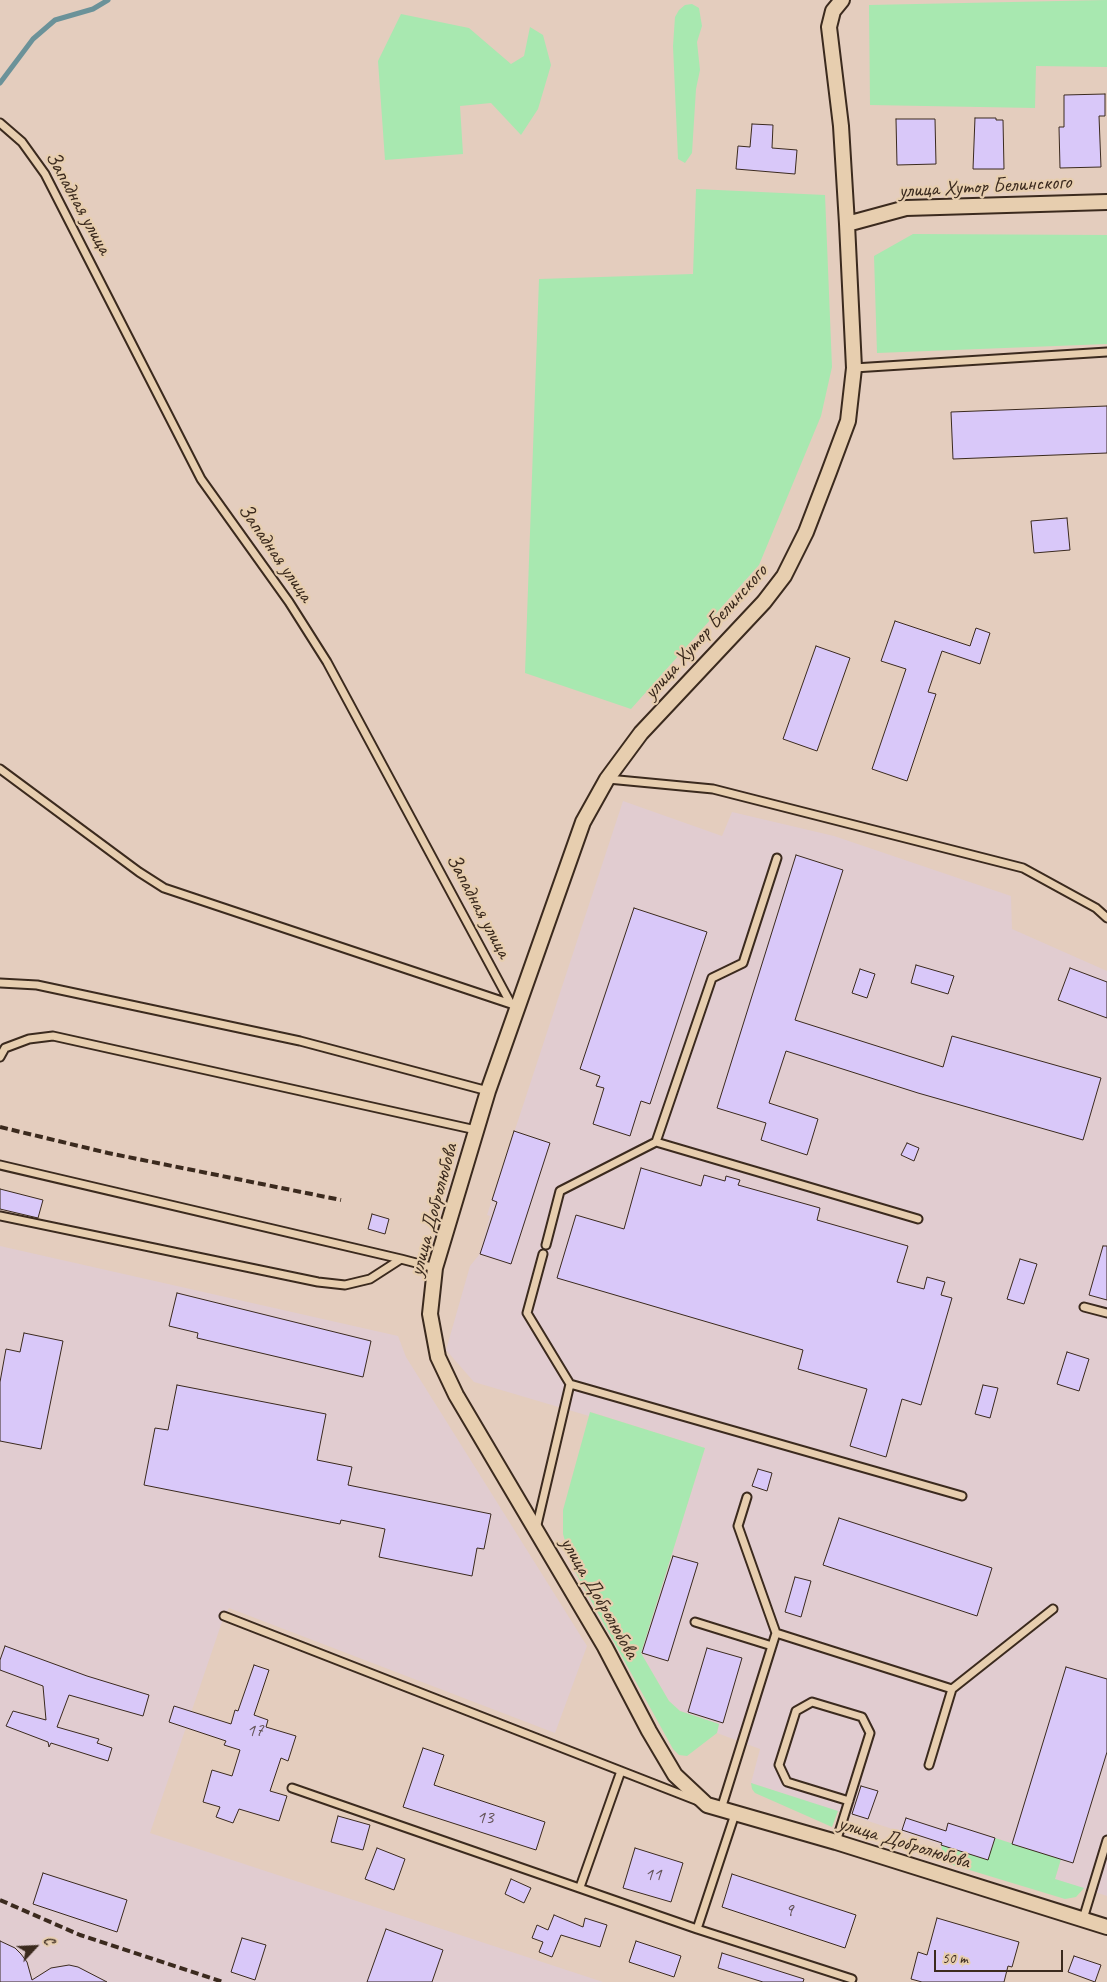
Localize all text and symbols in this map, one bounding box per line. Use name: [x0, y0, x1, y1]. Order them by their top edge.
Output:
street label: Западная улица: [39, 147, 117, 259]
street label: улица Хутор Белинского: [898, 170, 1072, 204]
street label: Западная улица: [232, 499, 318, 607]
street label: улица Хутор Белинского: [639, 559, 773, 705]
street label: Западная улица: [440, 850, 516, 962]
street label: улица Добролюбова: [404, 1141, 464, 1279]
street label: улица Добролюбова: [554, 1533, 644, 1663]
house number: 17: [246, 1720, 264, 1742]
house number: 13: [476, 1807, 494, 1829]
street label: улица Добролюбова: [835, 1811, 973, 1875]
house number: 11: [644, 1864, 662, 1886]
house number: 9: [785, 1900, 793, 1922]
north arrow: [10, 1922, 60, 1972]
text: С: [40, 1934, 58, 1947]
scale bar: [937, 1940, 1066, 1972]
text: 50 m: [942, 1949, 968, 1968]

